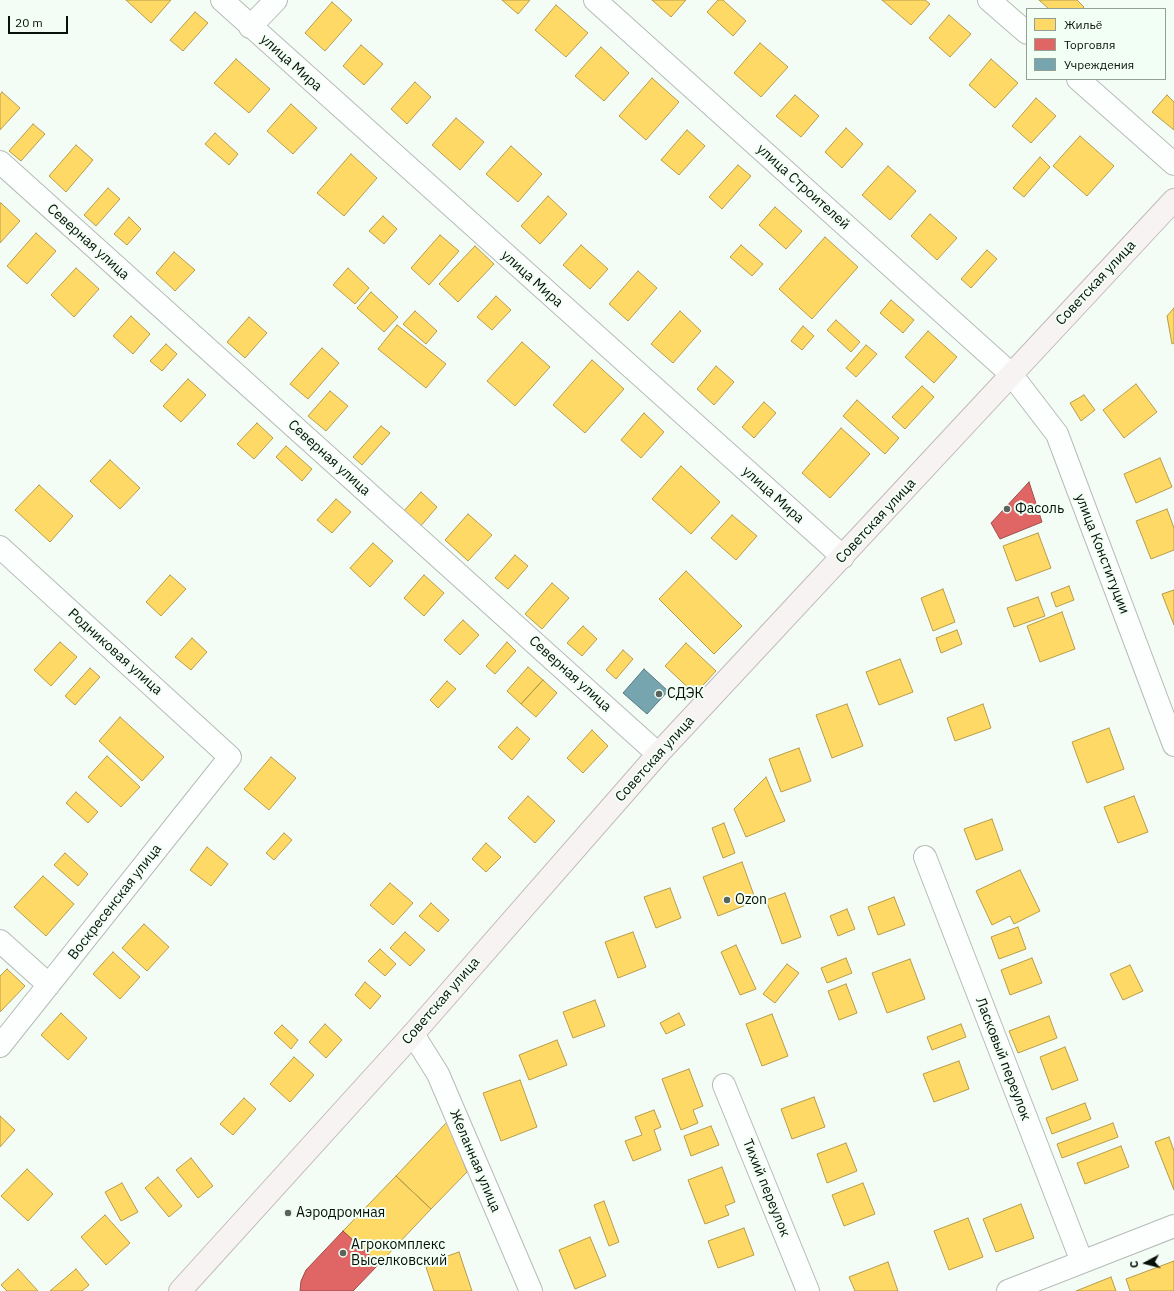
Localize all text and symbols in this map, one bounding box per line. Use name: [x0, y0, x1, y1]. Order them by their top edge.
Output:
scale bar: [10, 8, 70, 34]
legend: [1026, 8, 1166, 80]
text: 20 m: [15, 15, 43, 30]
text: Жильё: [1064, 17, 1102, 32]
street label: улица Мира: [257, 31, 325, 95]
text: Торговля: [1064, 37, 1115, 52]
text: Учреждения: [1064, 57, 1134, 72]
street label: улица Строителей: [753, 141, 853, 233]
street label: Северная улица: [43, 201, 133, 283]
street label: Советская улица: [1052, 237, 1140, 329]
street label: улица Мира: [498, 247, 566, 311]
street label: Северная улица: [284, 417, 374, 499]
street label: улица Мира: [739, 463, 807, 527]
street label: Советская улица: [832, 475, 920, 567]
street label: улица Конституции: [1071, 491, 1133, 617]
place label: Фасоль: [1015, 501, 1064, 517]
marker: Фасоль: [1002, 504, 1012, 514]
street label: Родниковая улица: [64, 605, 166, 699]
street label: Северная улица: [525, 633, 615, 715]
place label: СДЭК: [667, 686, 704, 702]
marker: СДЭК: [654, 689, 664, 699]
street label: Советская улица: [612, 713, 698, 805]
street label: Воскресенская улица: [65, 841, 165, 963]
place label: Ozon: [735, 892, 767, 908]
marker: Ozon: [722, 895, 732, 905]
street label: Советская улица: [399, 954, 483, 1048]
street label: Ласковый переулок: [972, 995, 1034, 1123]
street label: Желанная улица: [446, 1107, 504, 1215]
street label: Тихий переулок: [739, 1137, 793, 1239]
place label: Аэродромная: [296, 1205, 385, 1221]
marker: Аэродромная: [283, 1208, 293, 1218]
place label: Агрокомплекс Выселковский: [351, 1237, 447, 1270]
north arrow: [1126, 1243, 1166, 1283]
marker: Агрокомплекс Выселковский: [338, 1248, 348, 1258]
text: С: [1127, 1260, 1141, 1269]

